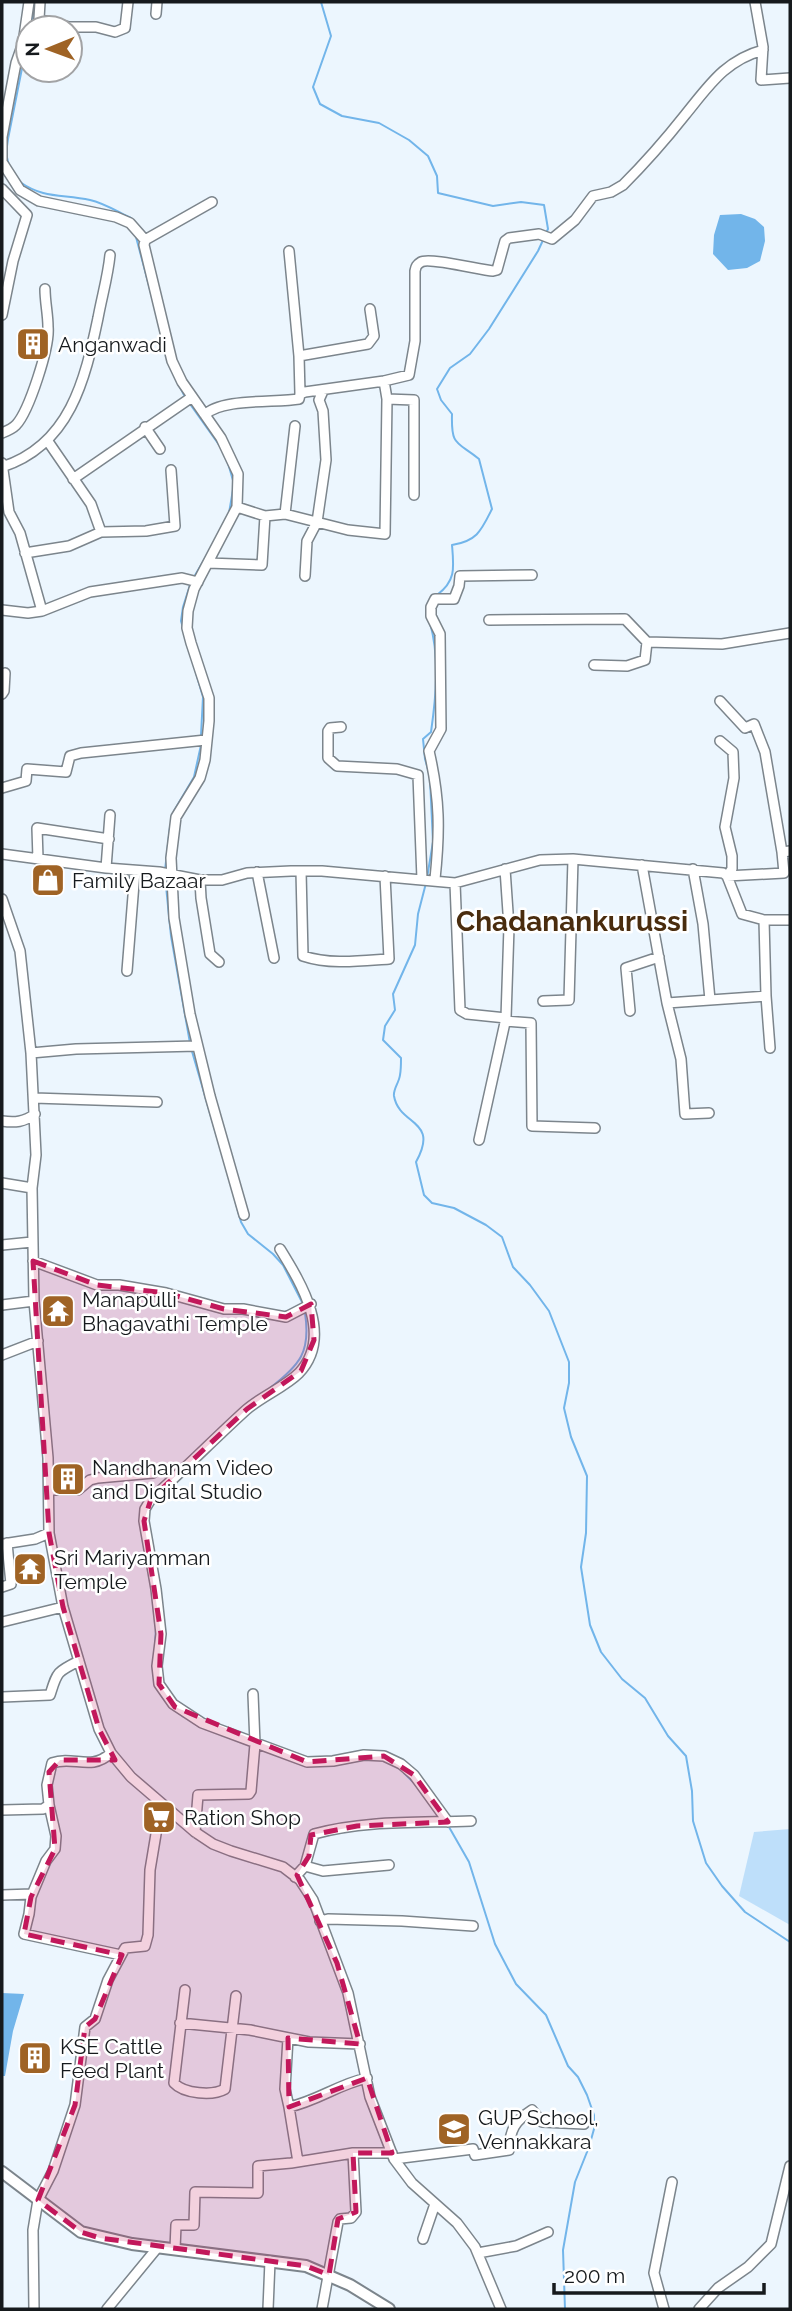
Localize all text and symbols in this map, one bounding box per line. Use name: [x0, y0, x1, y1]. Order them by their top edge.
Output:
north arrow: [14, 14, 84, 84]
text: N: [21, 42, 43, 57]
building icon: Anganwadi: [14, 325, 52, 363]
place label: Anganwadi: [58, 332, 167, 357]
shop icon: Family Bazaar: [29, 861, 67, 899]
place label: Family Bazaar: [72, 868, 207, 893]
district label: Chadanankurussi: [456, 905, 688, 938]
place label: Manapulli Bhagavathi Temple: [82, 1287, 268, 1336]
temple icon: Manapulli Bhagavathi Temple: [39, 1292, 77, 1330]
place label: Nandhanam Video and Digital Studio: [92, 1455, 273, 1504]
building icon: Nandhanam Video and Digital Studio: [49, 1460, 87, 1498]
place label: Sri Mariyamman Temple: [54, 1545, 211, 1594]
temple icon: Sri Mariyamman Temple: [11, 1550, 49, 1588]
supermarket icon: Ration Shop: [140, 1798, 178, 1836]
place label: Ration Shop: [184, 1805, 301, 1830]
place label: KSE Cattle Feed Plant: [60, 2034, 164, 2083]
building icon: KSE Cattle Feed Plant: [16, 2039, 54, 2077]
place label: GUP School, Vennakkara: [478, 2105, 599, 2154]
school or university icon: GUP School, Vennakkara: [435, 2110, 473, 2148]
scale bar: [554, 2252, 764, 2296]
text: 200 m: [564, 2263, 625, 2288]

